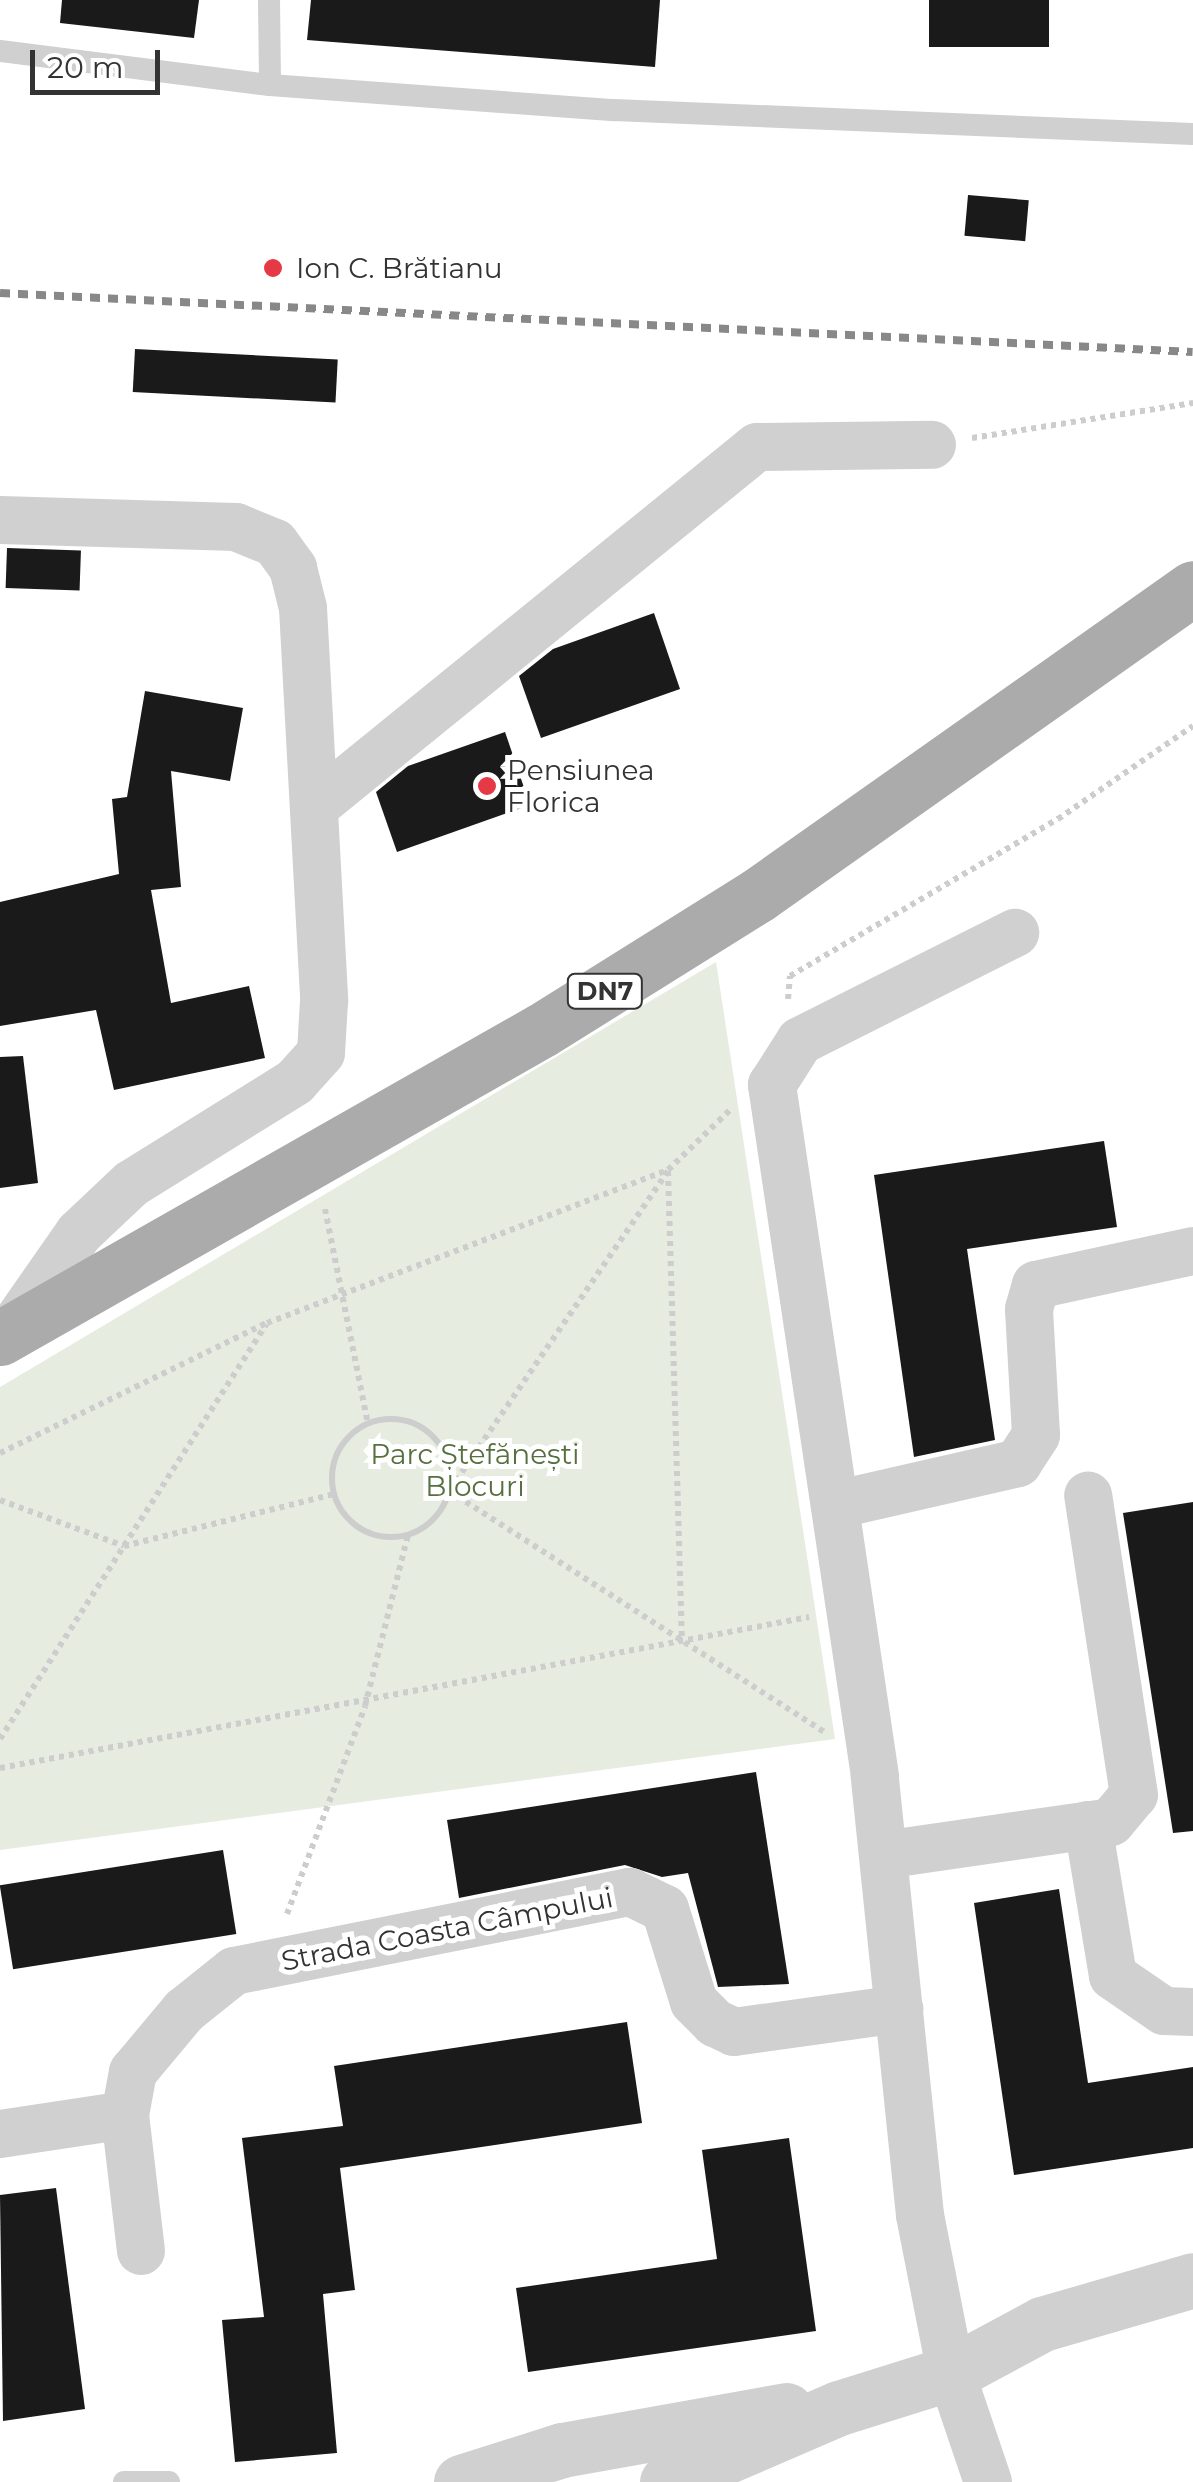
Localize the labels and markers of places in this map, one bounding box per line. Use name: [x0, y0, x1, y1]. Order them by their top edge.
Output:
place label: Ion C. Brătianu: [296, 251, 503, 285]
marker: Ion C. Brătianu: [260, 255, 286, 281]
place label: Pensiunea Florica: [507, 753, 655, 819]
marker: Pensiunea Florica: [476, 775, 498, 797]

